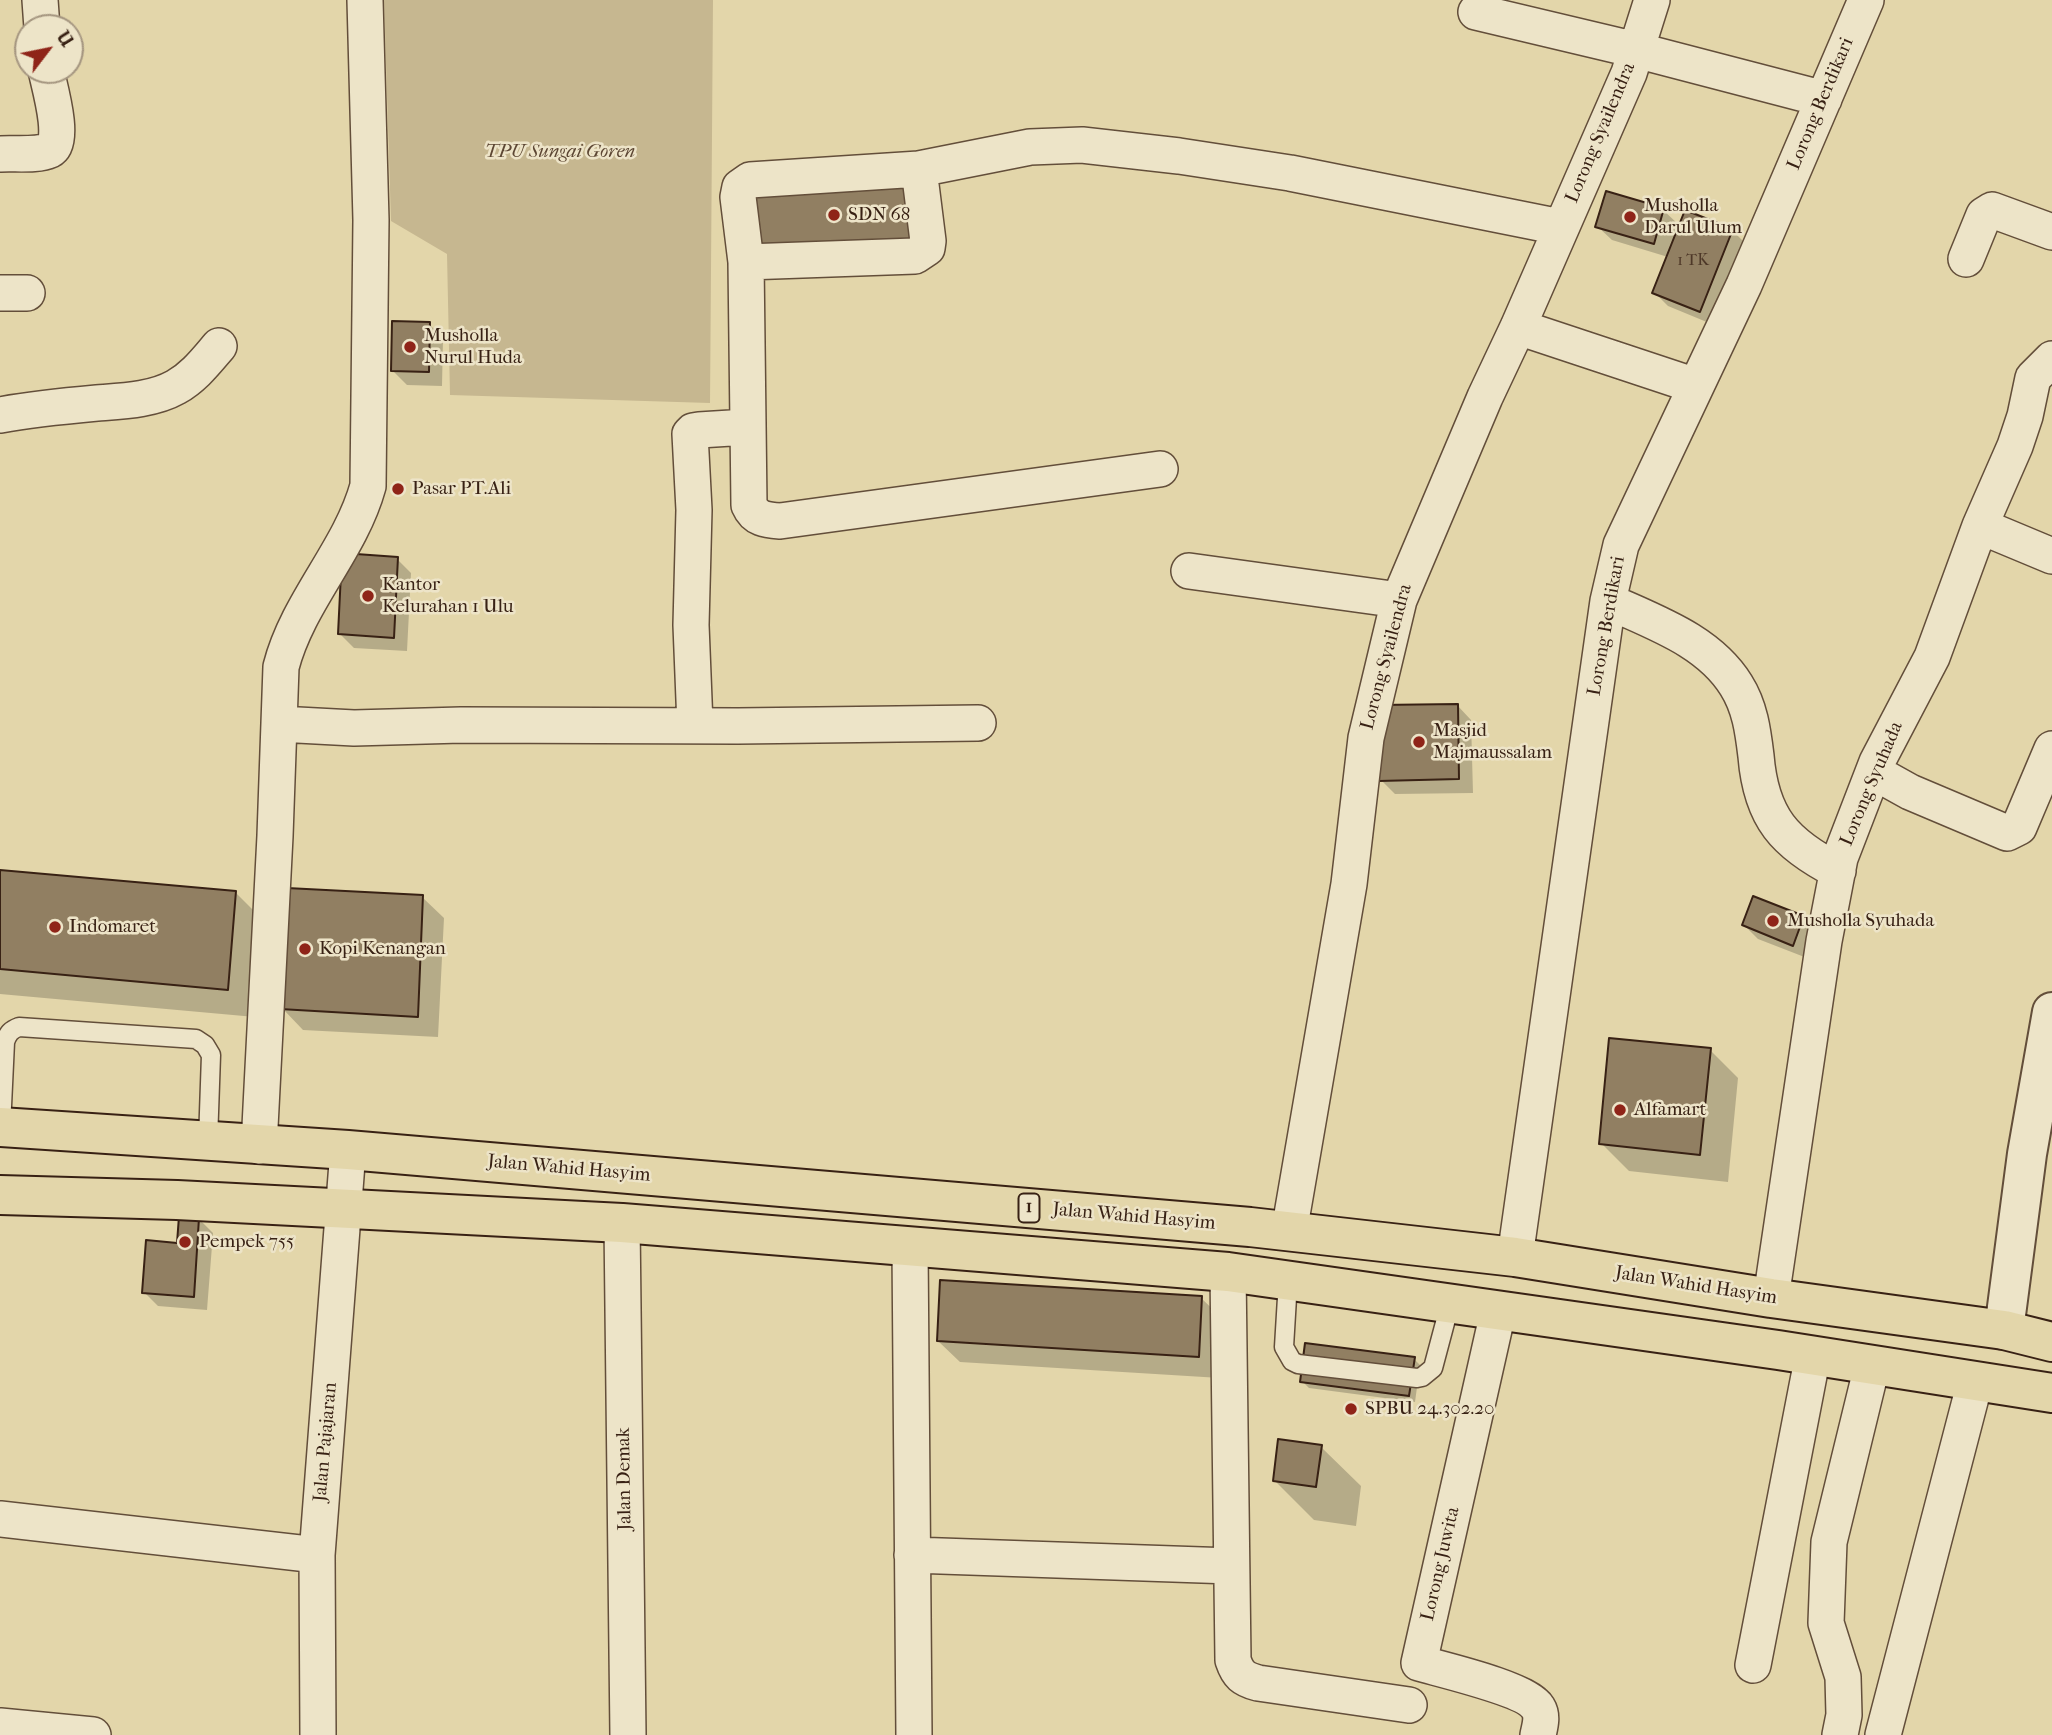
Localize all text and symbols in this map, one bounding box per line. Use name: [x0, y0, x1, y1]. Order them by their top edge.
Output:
north arrow: [14, 14, 84, 84]
text: U: [52, 27, 78, 51]
street label: Lorong Berdikari: [1783, 34, 1859, 174]
street label: Lorong Syailendra: [1561, 59, 1641, 207]
park label: TPU Sungai Goren: [485, 141, 635, 163]
place label: Musholla Darul Ulum: [1644, 195, 1742, 239]
place label: SDN 68: [848, 204, 910, 226]
marker: SDN 68: [826, 207, 842, 223]
marker: Musholla Darul Ulum: [1622, 209, 1638, 225]
house number: 1 TK: [1677, 251, 1709, 271]
place label: Musholla Nurul Huda: [424, 325, 522, 369]
marker: Musholla Nurul Huda: [402, 339, 418, 355]
place label: Pasar PT.Ali: [412, 478, 511, 500]
marker: Pasar PT.Ali: [390, 481, 406, 497]
street label: Lorong Berdikari: [1583, 554, 1631, 698]
place label: Kantor Kelurahan 1 Ulu: [382, 574, 514, 618]
street label: Lorong Syailendra: [1357, 582, 1417, 732]
marker: Kantor Kelurahan 1 Ulu: [360, 588, 376, 604]
street label: Lorong Syuhada: [1836, 718, 1908, 850]
place label: Masjid Majmaussalam: [1433, 720, 1552, 764]
marker: Masjid Majmaussalam: [1411, 734, 1427, 750]
place label: Musholla Syuhada: [1787, 910, 1934, 932]
marker: Musholla Syuhada: [1765, 913, 1781, 929]
place label: Indomaret: [69, 916, 156, 938]
marker: Indomaret: [47, 919, 63, 935]
place label: Kopi Kenangan: [319, 938, 446, 960]
marker: Kopi Kenangan: [297, 941, 313, 957]
place label: Alfamart: [1634, 1099, 1706, 1121]
marker: Alfamart: [1612, 1102, 1628, 1118]
street label: Jalan Wahid Hasyim: [487, 1151, 651, 1187]
road number: 1: [1018, 1194, 1040, 1223]
street label: Jalan Wahid Hasyim: [1052, 1199, 1216, 1235]
place label: Pempek 755: [199, 1231, 294, 1253]
marker: Pempek 755: [177, 1234, 193, 1250]
street label: Jalan Wahid Hasyim: [1613, 1262, 1779, 1310]
street label: Jalan Pajajaran: [309, 1381, 343, 1503]
place label: SPBU 24.302.20: [1365, 1398, 1494, 1420]
marker: SPBU 24.302.20: [1343, 1401, 1359, 1417]
street label: Jalan Demak: [613, 1427, 637, 1531]
street label: Lorong Juwita: [1417, 1505, 1465, 1623]

